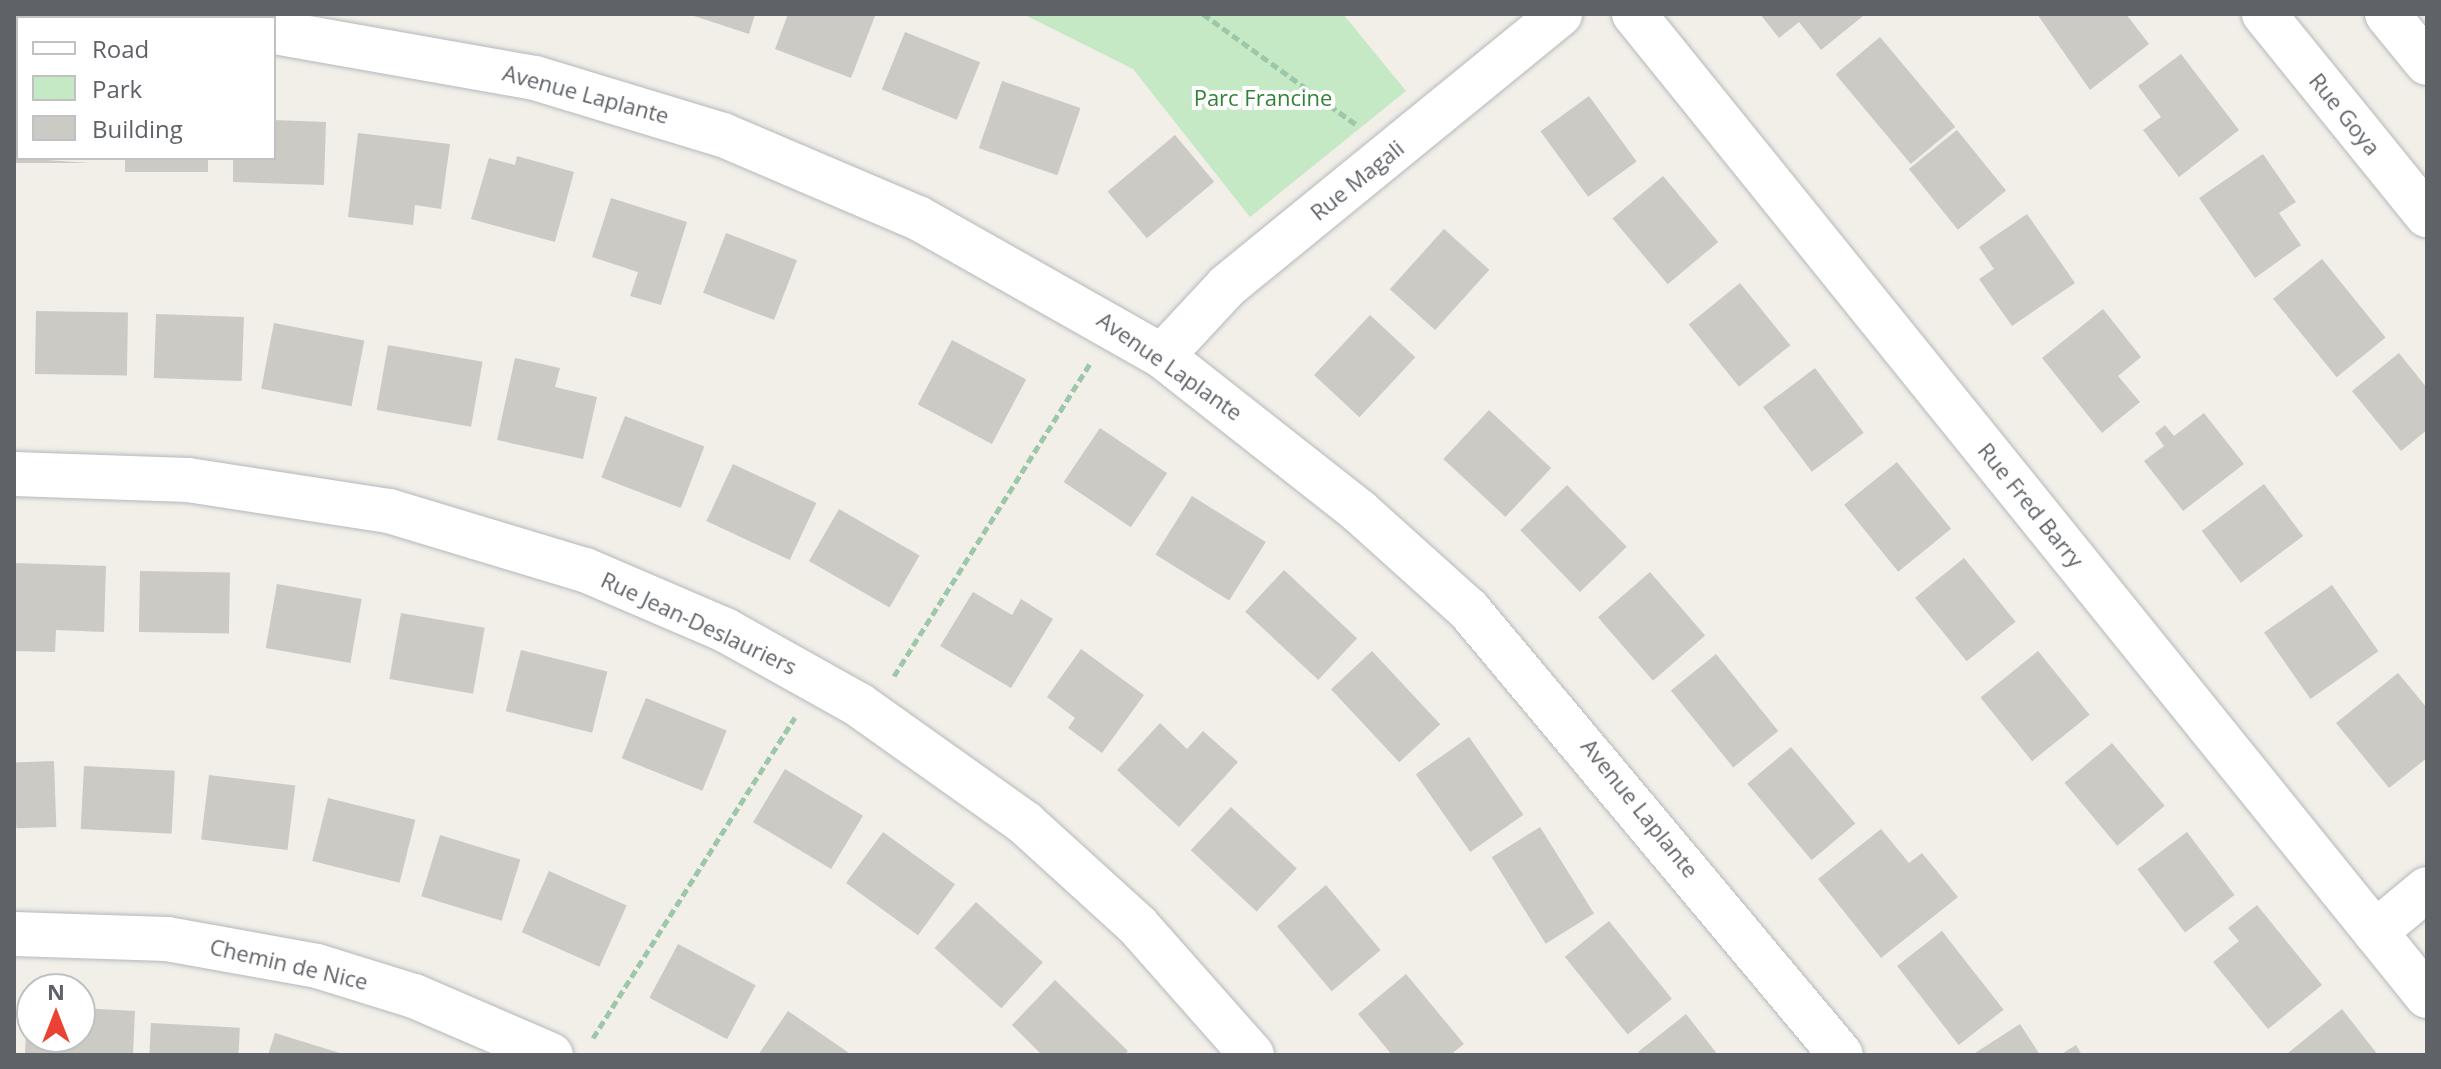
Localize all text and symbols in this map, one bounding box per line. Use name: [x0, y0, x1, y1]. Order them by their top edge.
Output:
legend: [16, 16, 276, 160]
text: Road: [92, 32, 149, 65]
street label: Avenue Laplante: [500, 59, 672, 129]
street label: Rue Goya: [2304, 68, 2386, 160]
text: Park: [92, 72, 142, 105]
park label: Parc Francine: [1194, 85, 1332, 111]
text: Building: [92, 112, 183, 145]
street label: Rue Magali: [1305, 134, 1409, 226]
street label: Avenue Laplante: [1092, 306, 1248, 426]
street label: Rue Fred Barry: [1973, 437, 2089, 573]
street label: Rue Jean-Deslauriers: [597, 566, 801, 680]
street label: Avenue Laplante: [1576, 733, 1704, 883]
street label: Chemin de Nice: [207, 933, 371, 995]
north arrow: [16, 973, 96, 1053]
text: N: [47, 976, 65, 1006]

